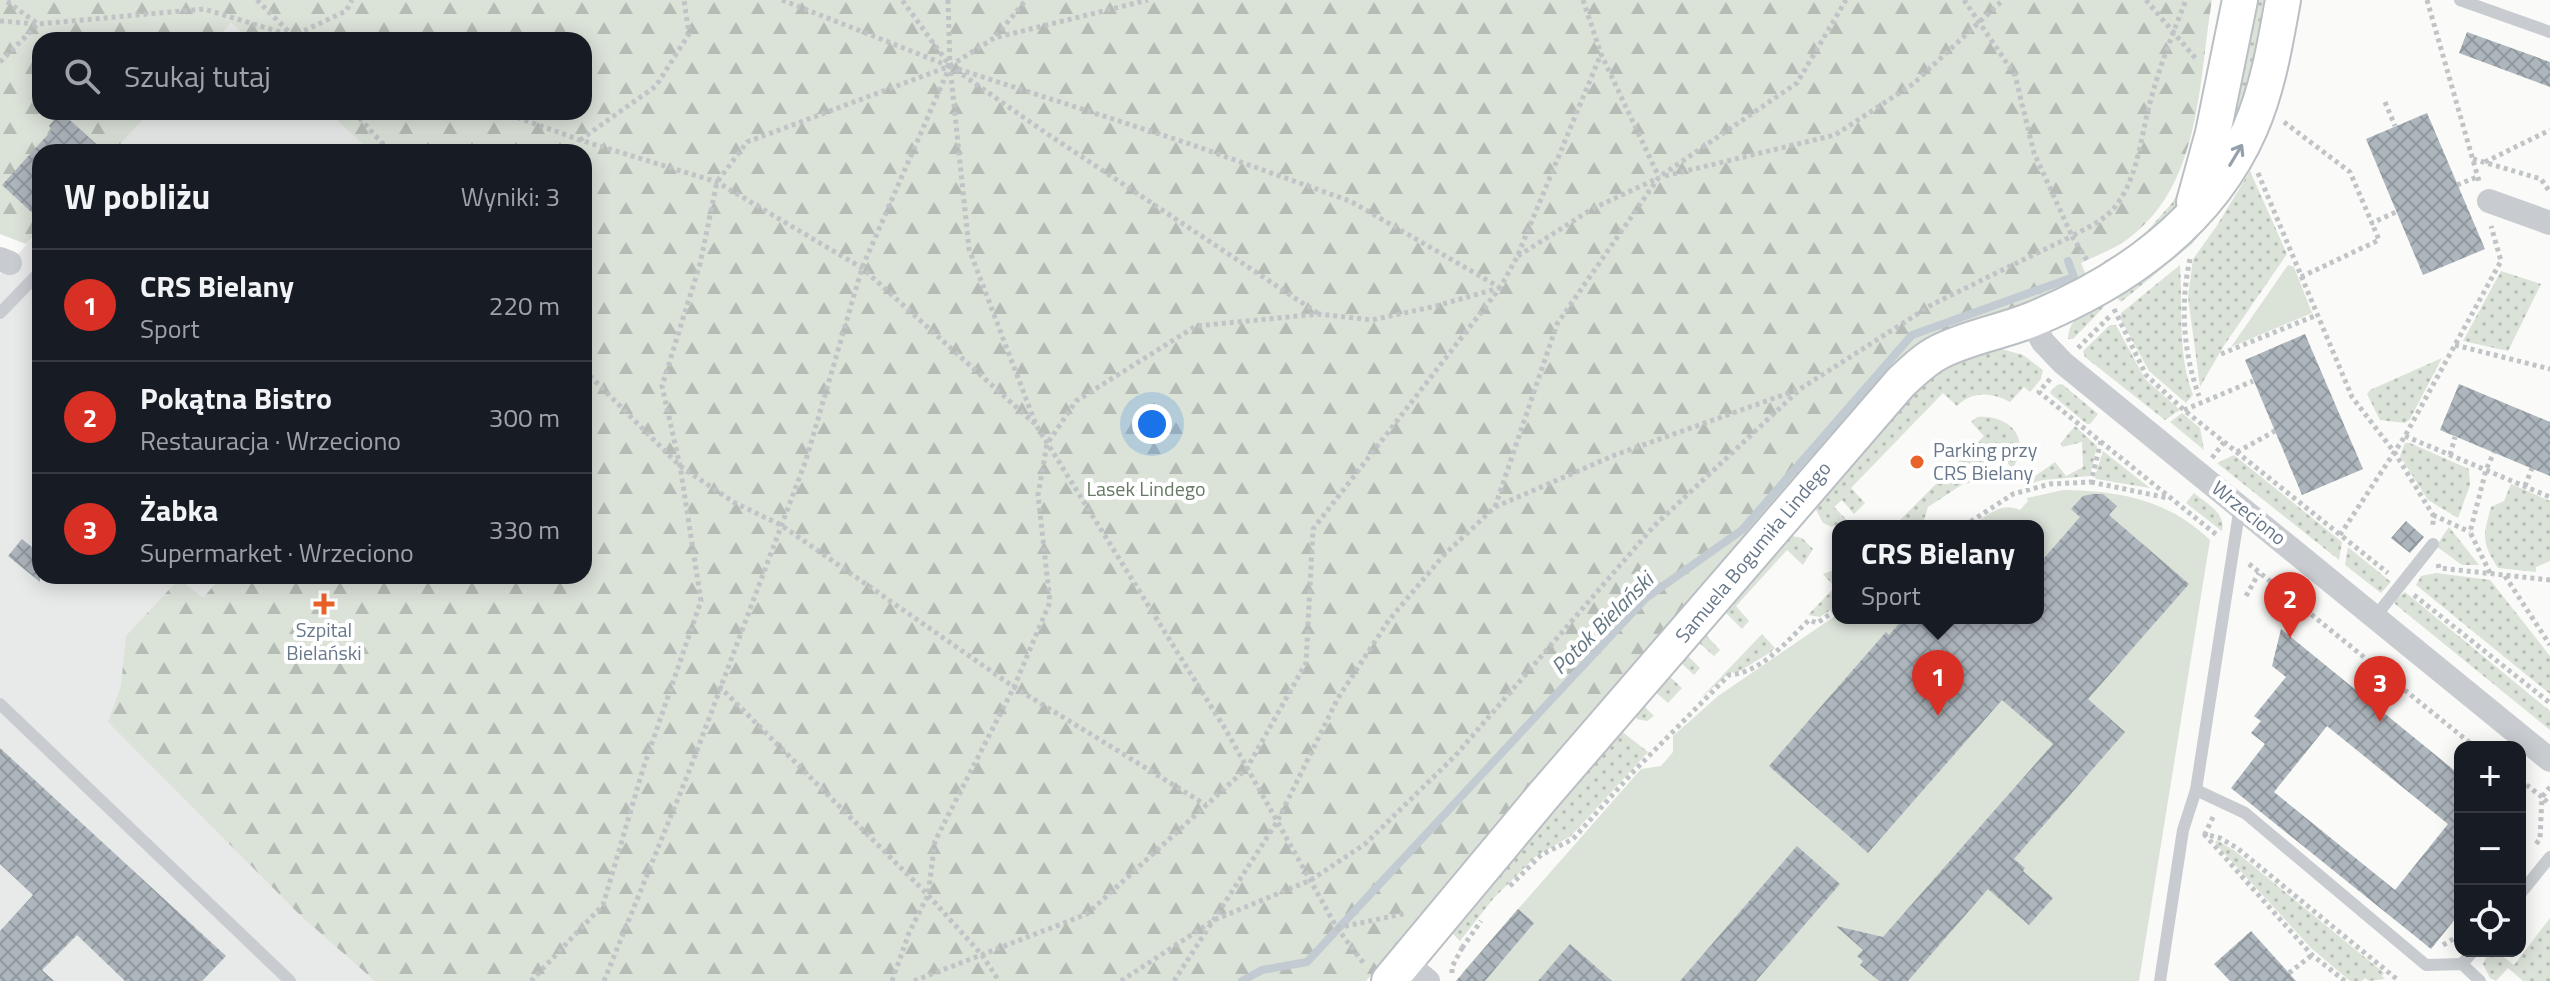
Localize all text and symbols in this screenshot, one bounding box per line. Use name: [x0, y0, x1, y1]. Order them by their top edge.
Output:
search box: [32, 32, 592, 120]
text: Szukaj tutaj: [124, 53, 271, 99]
icon: search: [60, 54, 104, 98]
one-way arrow: [2228, 144, 2244, 167]
text: W pobliżu: [64, 170, 210, 222]
text: Wyniki: 3: [461, 177, 560, 216]
text: CRS Bielany: [140, 263, 294, 309]
text: 1: [83, 286, 97, 325]
text: 220 m: [489, 286, 560, 325]
text: Sport: [140, 309, 200, 348]
text: Pokątna Bistro: [140, 375, 332, 421]
text: 2: [83, 398, 97, 437]
text: 300 m: [489, 398, 560, 437]
your location: [1132, 404, 1172, 444]
text: Restauracja · Wrzeciono: [140, 421, 401, 460]
place label: Parking przy CRS Bielany: [1933, 434, 2038, 488]
marker: Parking przy CRS Bielany: [1908, 453, 1926, 471]
street label: Samuela Bogumiła Lindego: [1667, 454, 1838, 649]
park label: Lasek Lindego: [1086, 473, 1206, 504]
street label: Wrzeciono: [2205, 473, 2293, 552]
text: Żabka: [140, 487, 218, 533]
text: 3: [83, 510, 97, 549]
text: 330 m: [489, 510, 560, 549]
popup: [1832, 520, 2044, 624]
text: CRS Bielany: [1861, 530, 2015, 576]
text: Supermarket · Wrzeciono: [140, 533, 414, 572]
water label: Potok Bielański: [1543, 562, 1663, 682]
pin: 2: [2264, 572, 2316, 638]
text: Sport: [1861, 576, 1921, 615]
marker: Szpital Bielański: [313, 593, 335, 615]
place label: Szpital Bielański: [286, 614, 362, 668]
pin: 1: [1912, 650, 1964, 716]
pin: 3: [2354, 656, 2406, 722]
map controls: [2454, 741, 2526, 957]
button: +: [2454, 741, 2526, 813]
button: −: [2454, 813, 2526, 885]
button: locate: [2454, 885, 2526, 957]

